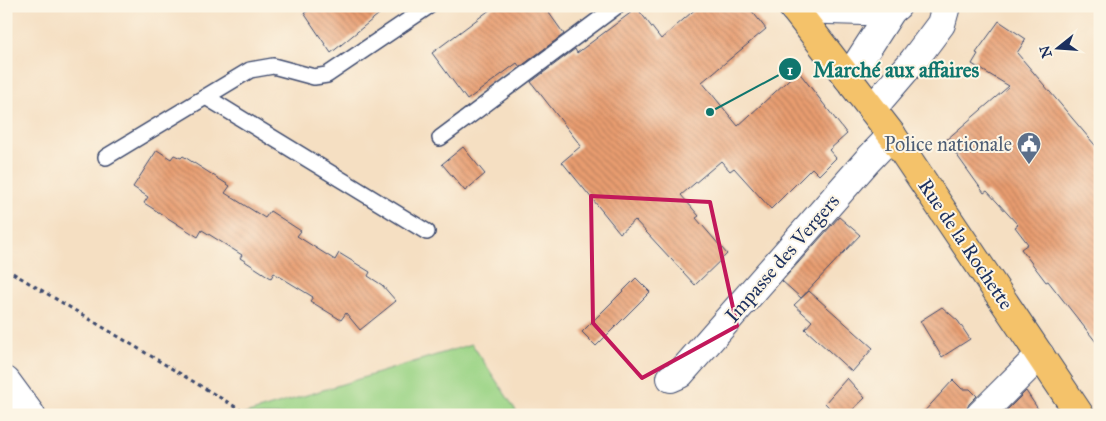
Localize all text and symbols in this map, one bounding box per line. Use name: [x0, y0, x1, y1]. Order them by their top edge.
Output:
north arrow: [1034, 22, 1084, 72]
text: N: [1036, 43, 1056, 60]
callout: Marché aux affaires: [778, 51, 989, 87]
text: Marché aux affaires: [813, 57, 979, 83]
text: 1: [787, 61, 793, 79]
public building icon: Police nationale: [1016, 131, 1042, 165]
place label: Police nationale: [884, 132, 1012, 156]
street label: Rue de la Rochette: [913, 174, 1019, 314]
street label: Impasse des Vergers: [720, 189, 845, 328]

